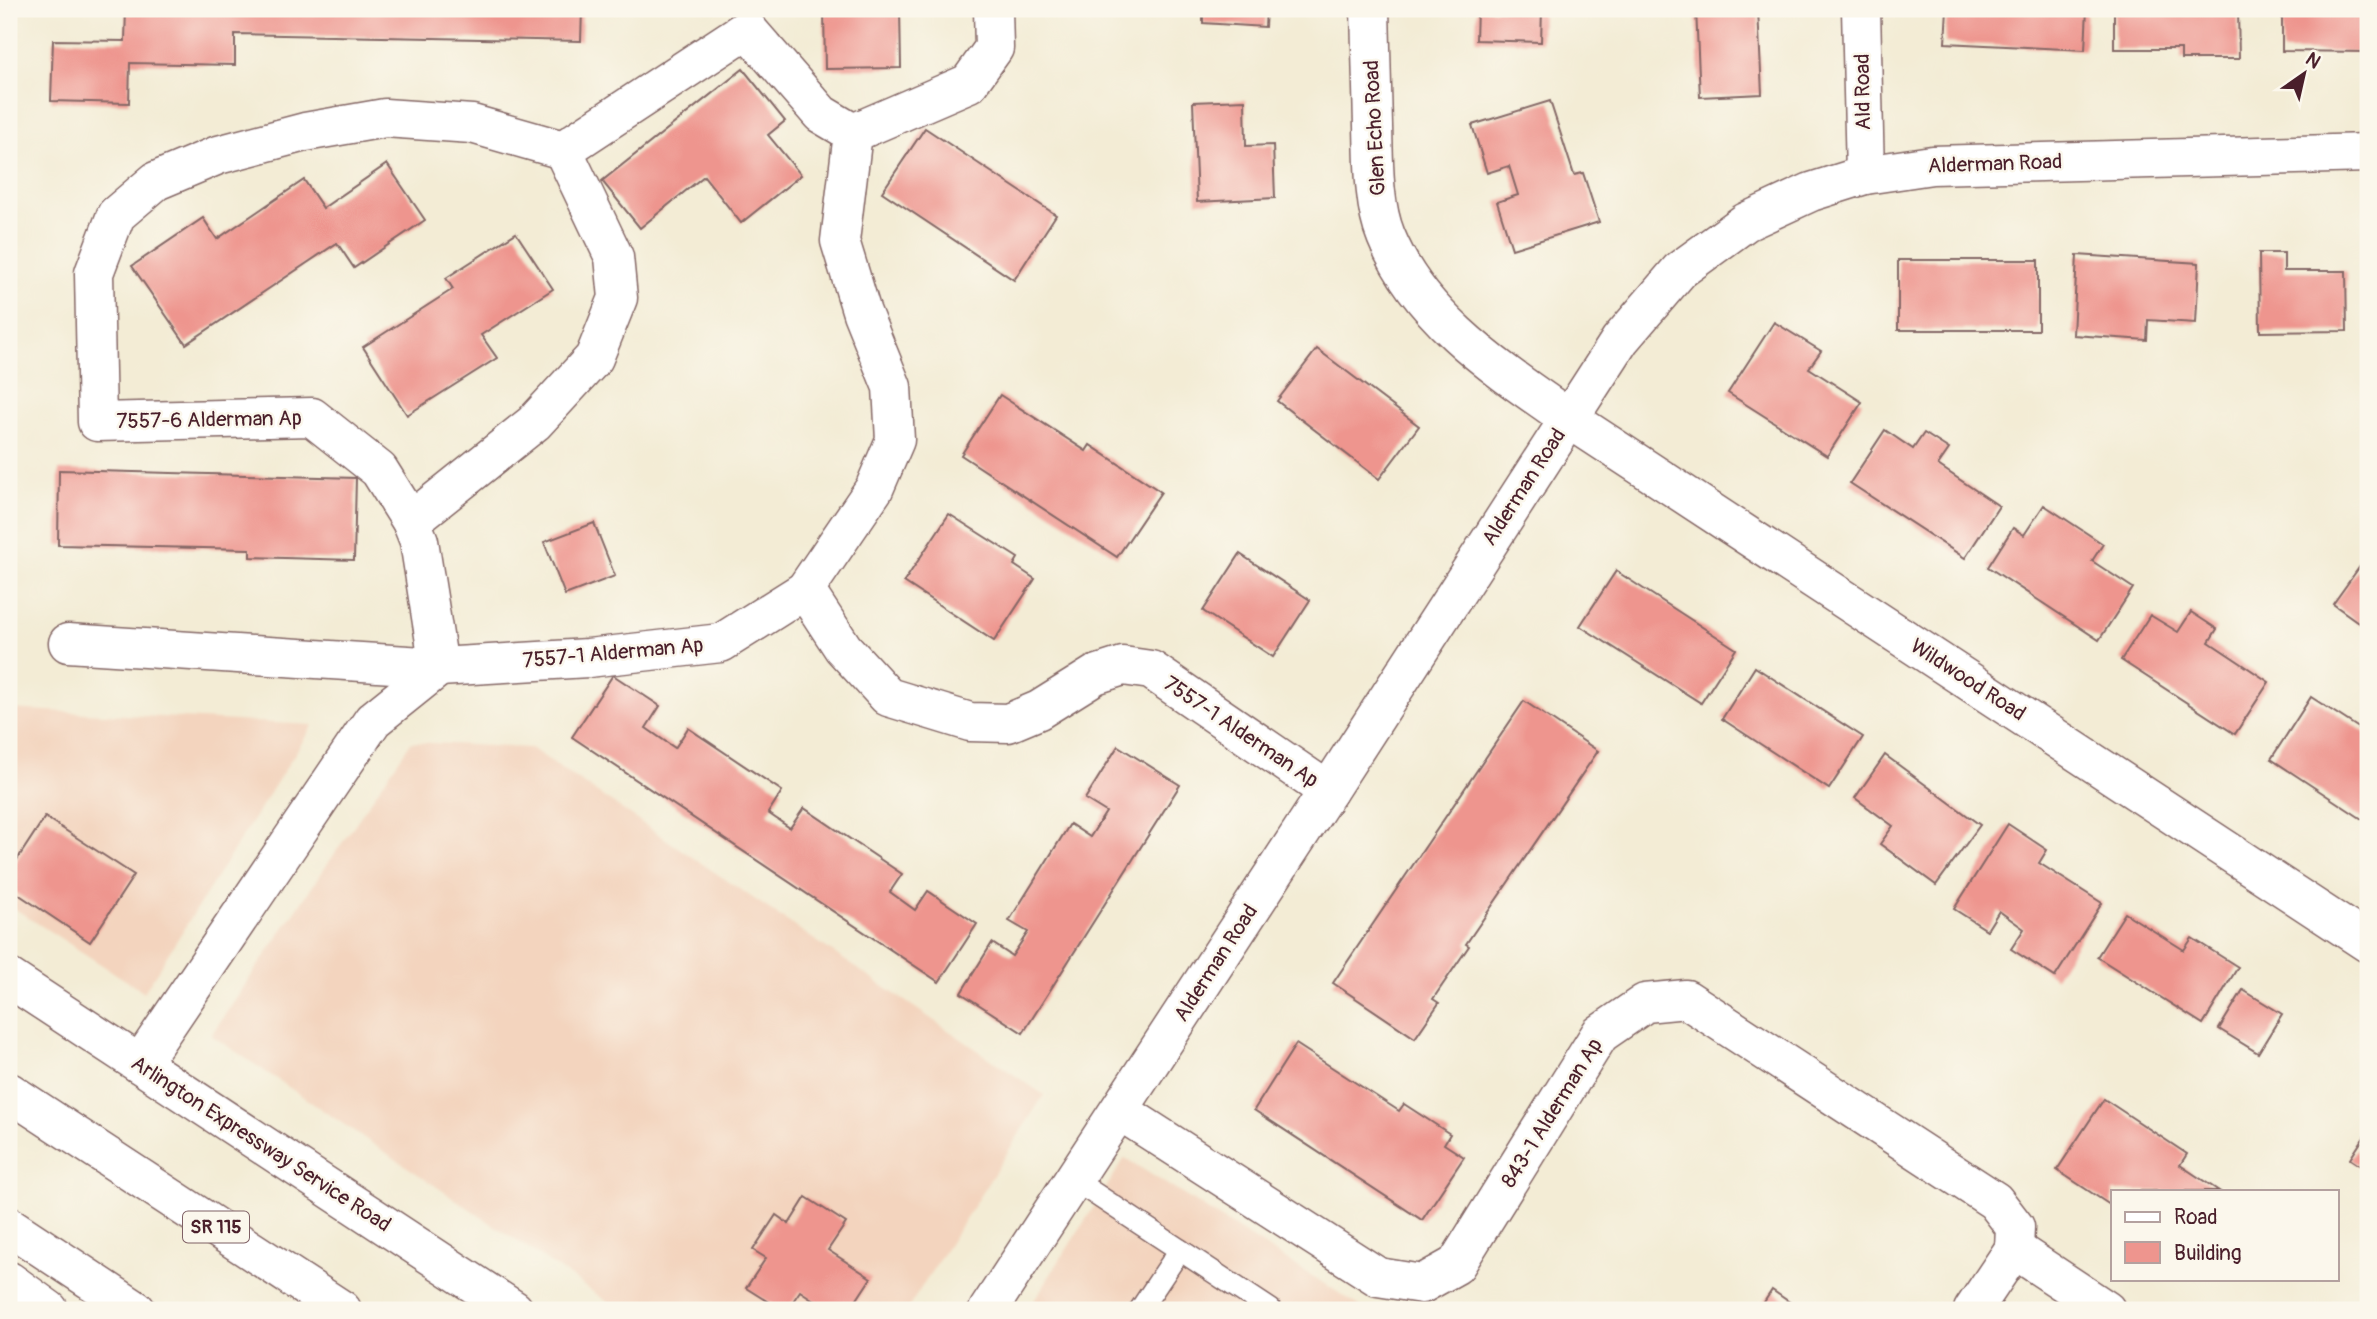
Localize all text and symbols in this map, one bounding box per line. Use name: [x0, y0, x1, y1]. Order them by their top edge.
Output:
north arrow: [2268, 38, 2338, 108]
text: N: [2301, 47, 2325, 74]
street label: Ald Road: [1849, 53, 1877, 131]
street label: Glen Echo Road: [1358, 59, 1392, 197]
street label: Alderman Road: [1927, 148, 2063, 180]
street label: 7557-6 Alderman Ap: [116, 405, 302, 435]
street label: Alderman Road: [1476, 423, 1572, 551]
street label: 7557-1 Alderman Ap: [521, 632, 705, 674]
street label: Wildwood Road: [1905, 633, 2031, 727]
street label: 7557-1 Alderman Ap: [1158, 670, 1324, 794]
street label: Alderman Road: [1168, 899, 1264, 1027]
street label: 843-1 Alderman Ap: [1495, 1033, 1609, 1193]
street label: Arlington Expressway Service Road: [126, 1050, 396, 1238]
legend: [2111, 1190, 2338, 1280]
text: Road: [2174, 1204, 2218, 1231]
road number: SR 115: [183, 1212, 249, 1242]
text: Building: [2174, 1240, 2241, 1267]

